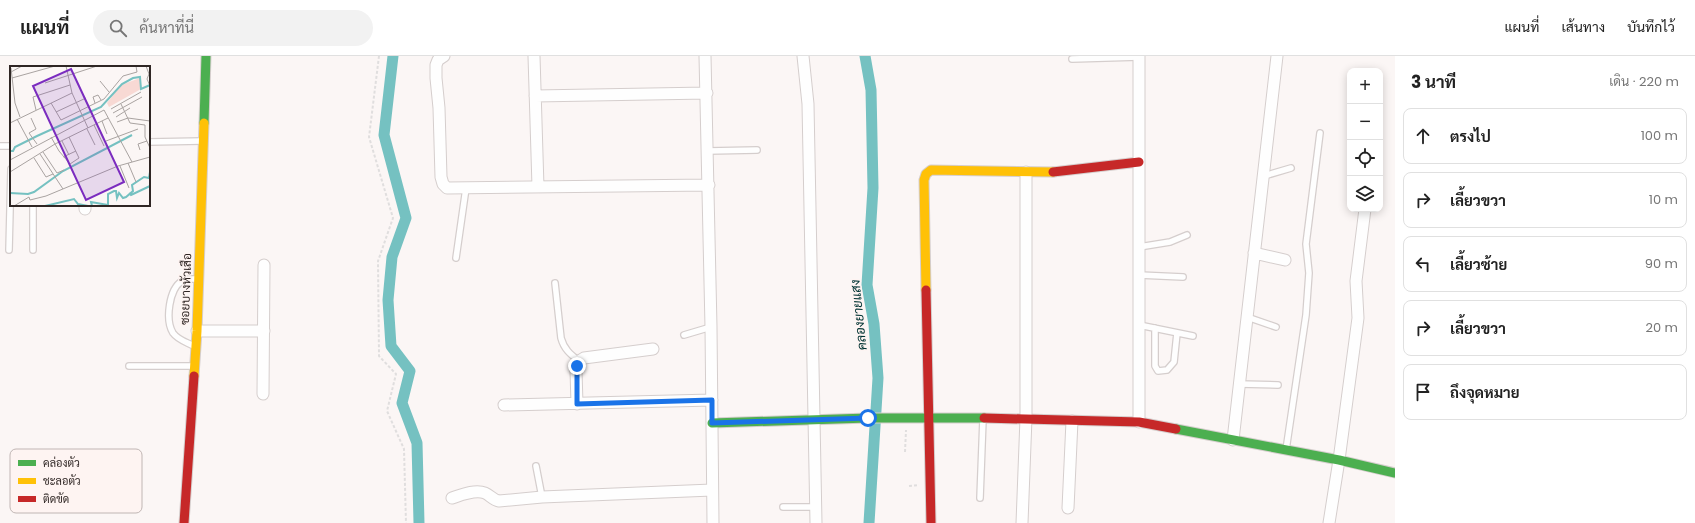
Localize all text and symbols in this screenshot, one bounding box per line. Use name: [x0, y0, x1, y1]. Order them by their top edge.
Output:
search box: [93, 10, 373, 46]
text: แผนที่: [20, 14, 69, 41]
icon: search: [107, 17, 129, 39]
text: ค้นหาที่นี่: [139, 17, 194, 38]
text: แผนที่: [1504, 17, 1539, 37]
text: เส้นทาง: [1561, 17, 1605, 37]
text: บันทึกไว้: [1627, 17, 1675, 37]
inset map: [10, 66, 150, 206]
map controls: [1347, 68, 1383, 212]
button: +: [1347, 68, 1383, 104]
text: 3 นาที: [1411, 70, 1456, 94]
text: เดิน · 220 m: [1609, 72, 1679, 91]
button: −: [1347, 104, 1383, 140]
icon: ahead: [1412, 125, 1434, 147]
text: ตรงไป: [1450, 126, 1491, 147]
text: 100 m: [1641, 126, 1678, 145]
button: locate: [1347, 140, 1383, 176]
button: layers: [1347, 176, 1383, 212]
icon: right: [1412, 189, 1434, 211]
text: เลี้ยวขวา: [1450, 190, 1506, 211]
text: 10 m: [1649, 190, 1678, 209]
street label: ซอยบางหัวเสือ: [176, 253, 195, 325]
icon: left: [1412, 253, 1434, 275]
text: เลี้ยวซ้าย: [1450, 254, 1507, 275]
text: 90 m: [1645, 254, 1678, 273]
water label: คลองยายแสง: [845, 279, 872, 351]
icon: right: [1412, 317, 1434, 339]
text: เลี้ยวขวา: [1450, 318, 1506, 339]
text: 20 m: [1645, 318, 1678, 337]
route end: [568, 357, 586, 375]
icon: arrive: [1412, 381, 1434, 403]
text: ถึงจุดหมาย: [1450, 382, 1520, 403]
route start: [859, 409, 877, 427]
legend: [10, 449, 142, 513]
text: คล่องตัว: [43, 455, 80, 471]
text: ชะลอตัว: [43, 473, 81, 489]
text: ติดขัด: [43, 491, 69, 507]

